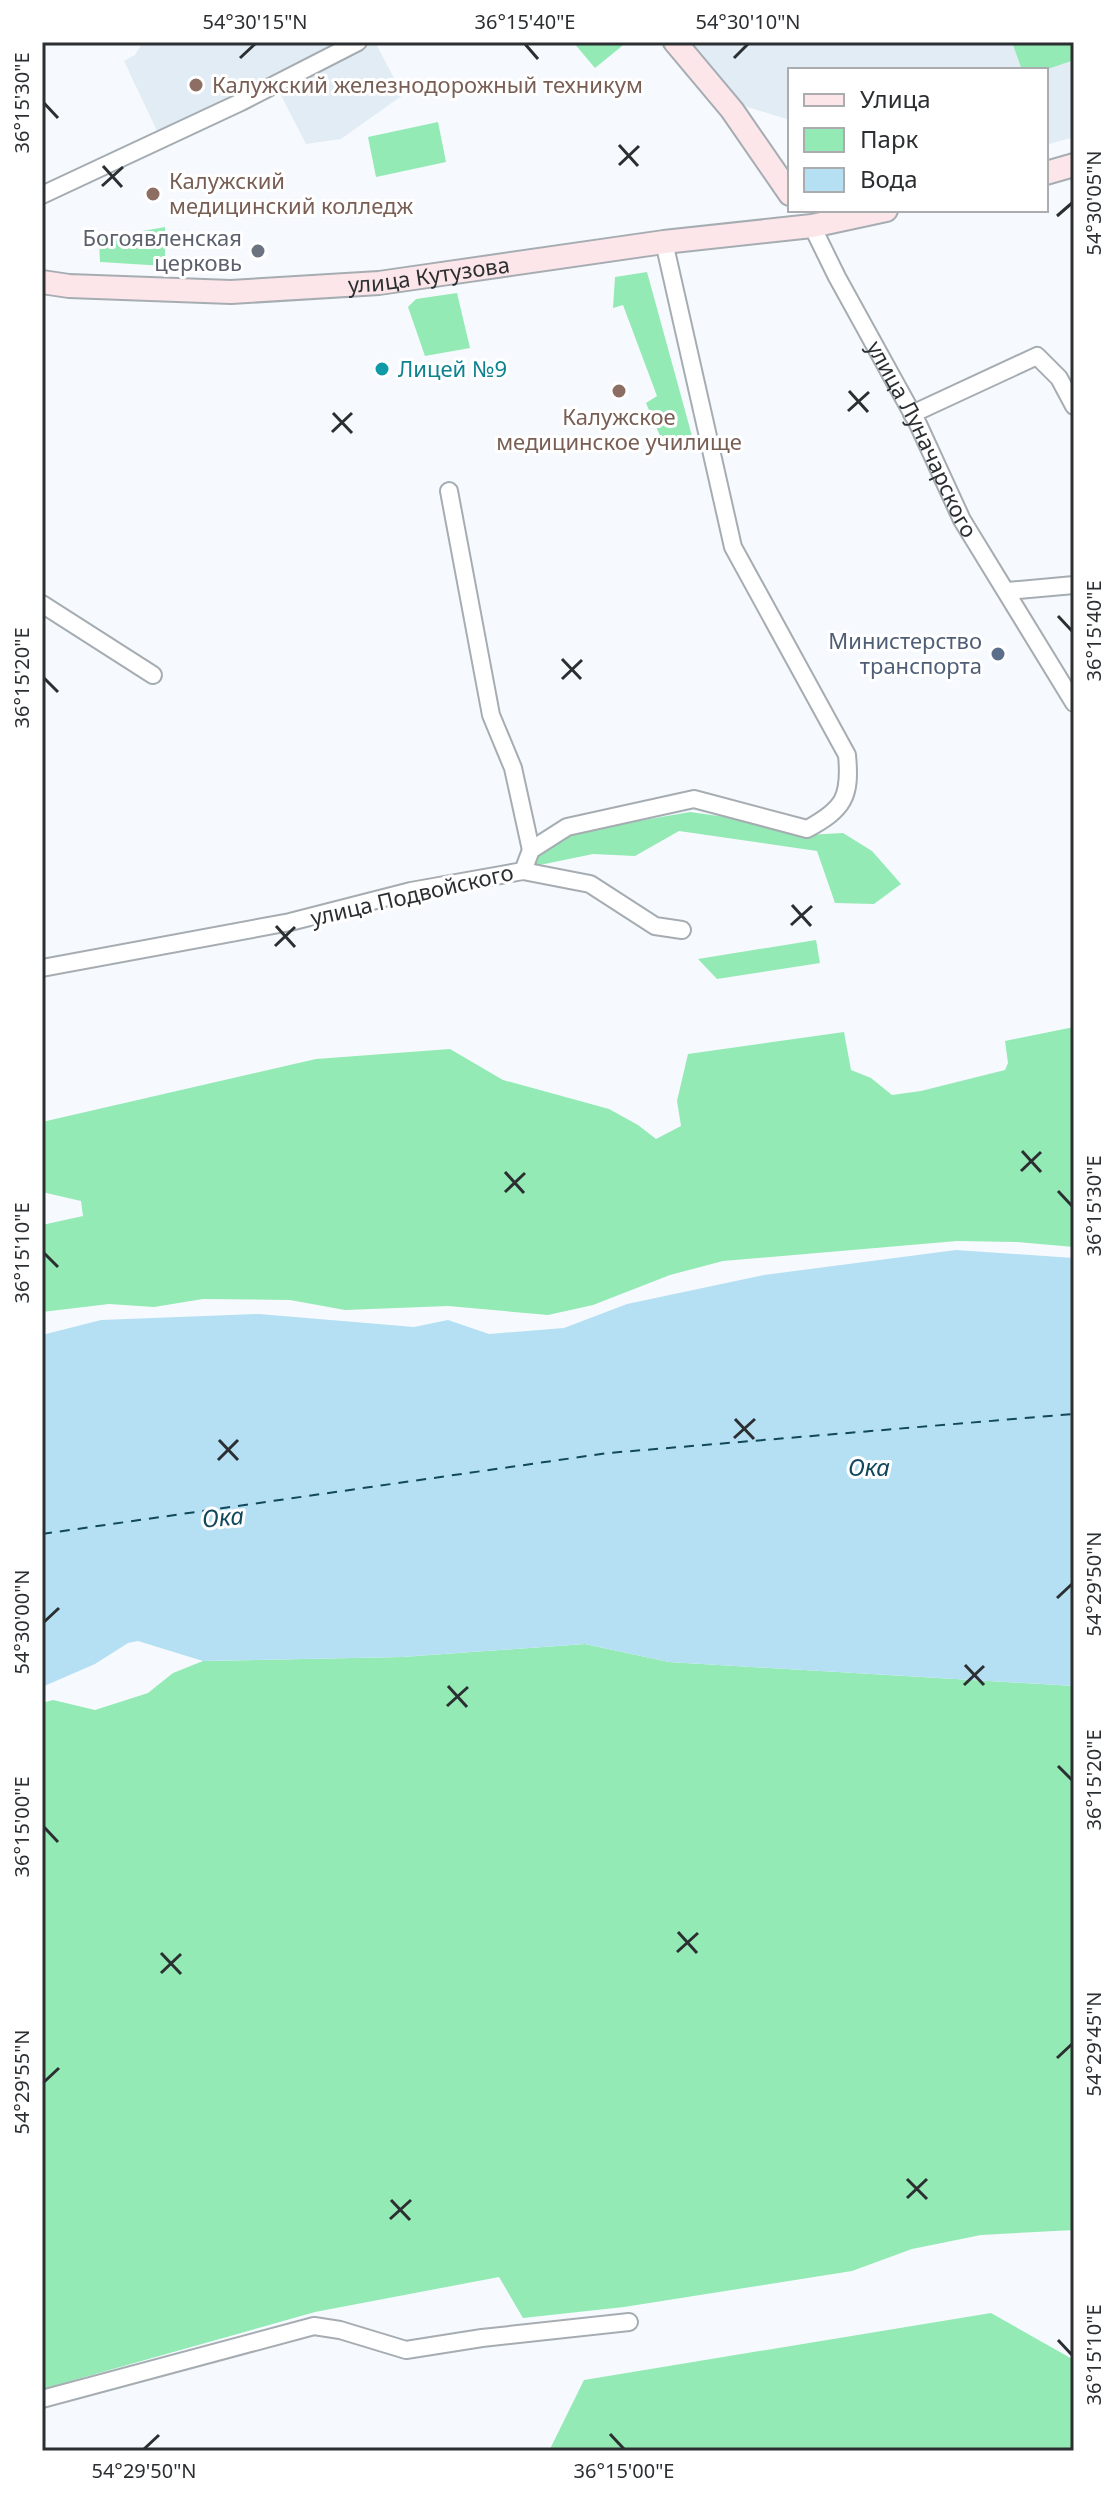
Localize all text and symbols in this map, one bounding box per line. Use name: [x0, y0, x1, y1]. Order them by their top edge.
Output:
text: 54°30'15"N: [202, 8, 308, 35]
text: 36°15'40"E: [475, 8, 575, 35]
text: 54°30'10"N: [695, 8, 801, 35]
text: 36°15'30"E: [8, 53, 35, 153]
legend: [788, 68, 1048, 212]
place label: Калужский железнодорожный техникум: [212, 69, 643, 99]
marker: Калужский железнодорожный техникум: [187, 76, 205, 94]
text: Улица: [860, 82, 931, 115]
text: Парк: [860, 122, 919, 155]
text: 54°30'05"N: [1080, 150, 1107, 256]
text: Вода: [860, 162, 918, 195]
place label: Калужский медицинский колледж: [169, 165, 413, 220]
marker: Калужский медицинский колледж: [144, 185, 162, 203]
place label: Богоявленская церковь: [82, 222, 242, 277]
marker: Богоявленская церковь: [249, 242, 267, 260]
street label: улица Кутузова: [347, 248, 511, 299]
street label: улица Луначарского: [861, 335, 985, 543]
place label: Лицей №9: [398, 353, 507, 383]
marker: Лицей №9: [373, 360, 391, 378]
marker: Калужское медицинское училище: [610, 382, 628, 400]
place label: Калужское медицинское училище: [496, 401, 742, 456]
text: 36°15'40"E: [1080, 581, 1107, 681]
place label: Министерство транспорта: [828, 625, 982, 680]
text: 36°15'20"E: [8, 628, 35, 728]
marker: Министерство транспорта: [989, 645, 1007, 663]
street label: улица Подвойского: [307, 856, 516, 932]
text: 36°15'30"E: [1080, 1156, 1107, 1256]
text: 36°15'10"E: [8, 1203, 35, 1303]
water label: Ока: [848, 1450, 890, 1483]
water label: Ока: [201, 1498, 246, 1535]
text: 54°29'50"N: [1080, 1531, 1107, 1637]
text: 54°30'00"N: [8, 1569, 35, 1675]
text: 36°15'20"E: [1080, 1730, 1107, 1830]
text: 36°15'00"E: [8, 1777, 35, 1877]
text: 54°29'45"N: [1080, 1991, 1107, 2097]
text: 54°29'55"N: [8, 2029, 35, 2135]
text: 36°15'10"E: [1080, 2305, 1107, 2405]
text: 54°29'50"N: [91, 2457, 197, 2484]
text: 36°15'00"E: [574, 2457, 674, 2484]

